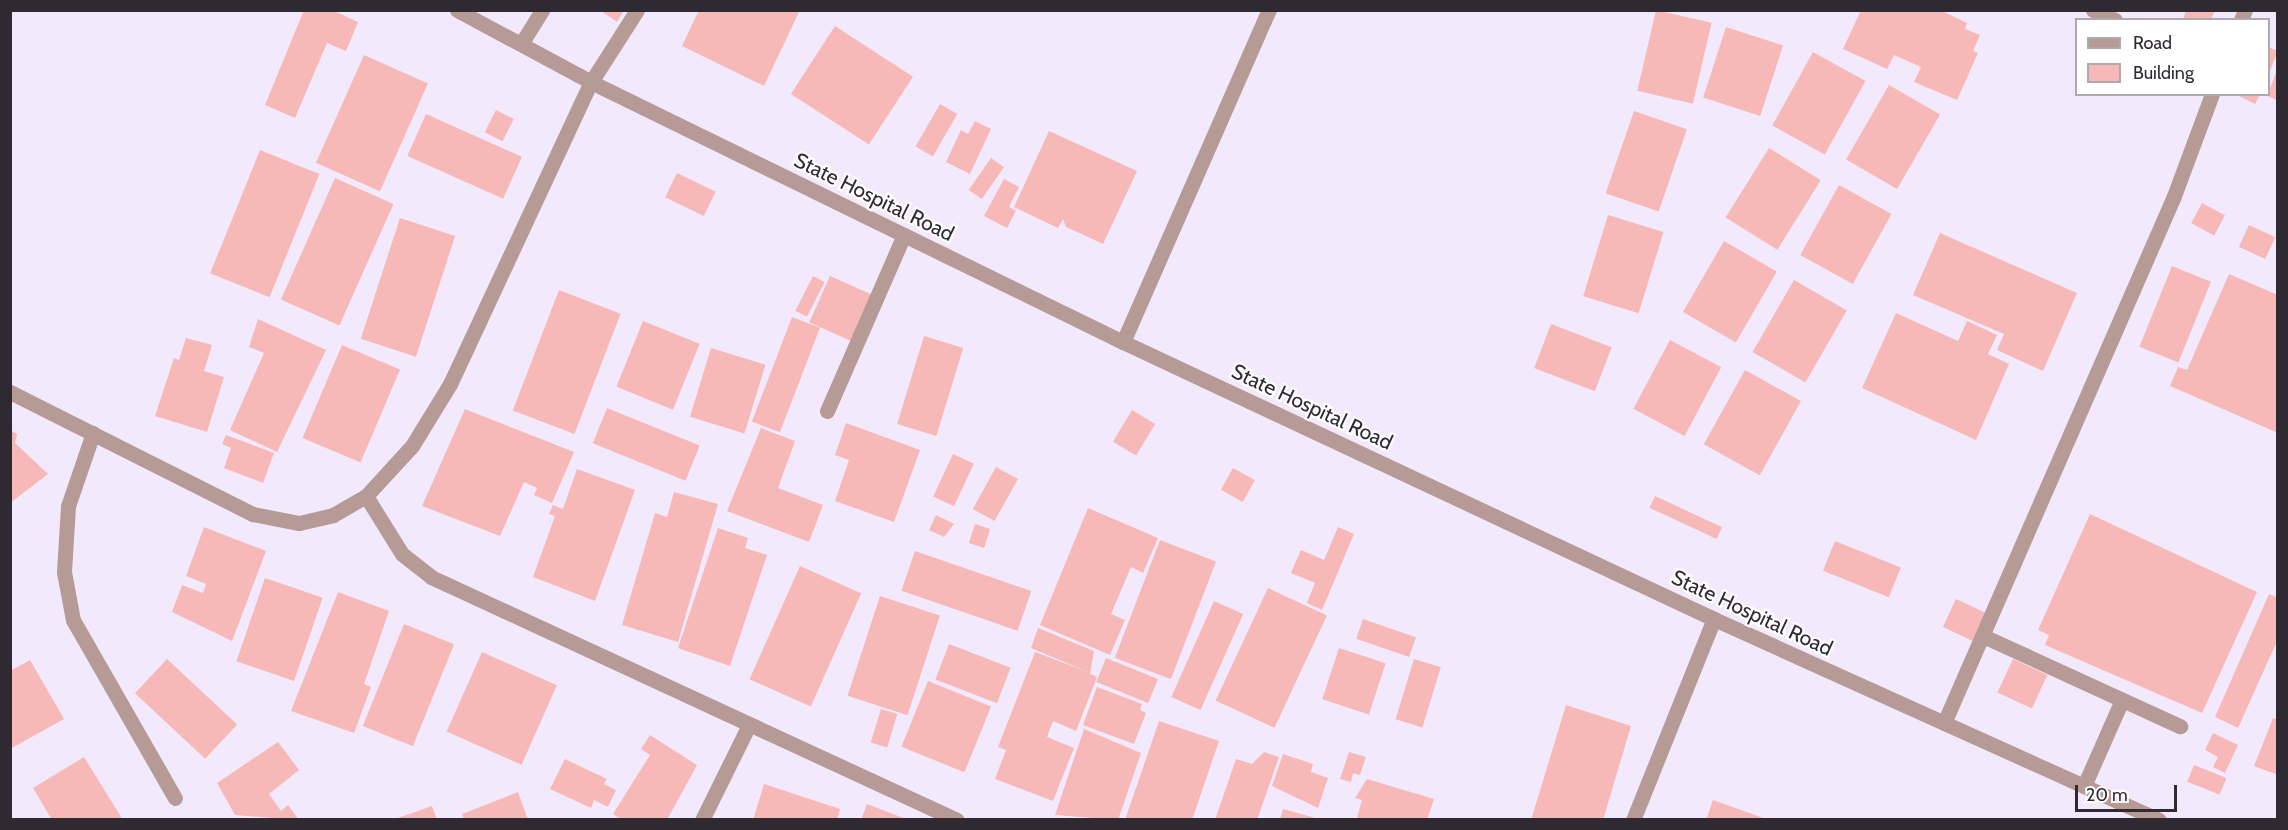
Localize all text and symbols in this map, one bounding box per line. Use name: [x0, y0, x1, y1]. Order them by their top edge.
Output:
legend: [2075, 18, 2270, 96]
text: Road: [2133, 32, 2172, 54]
text: Building: [2133, 62, 2194, 84]
street label: State Hospital Road: [790, 147, 958, 247]
street label: State Hospital Road: [1228, 359, 1396, 455]
street label: State Hospital Road: [1668, 565, 1836, 661]
scale bar: [2078, 773, 2180, 811]
text: 20 m: [2086, 784, 2128, 806]

